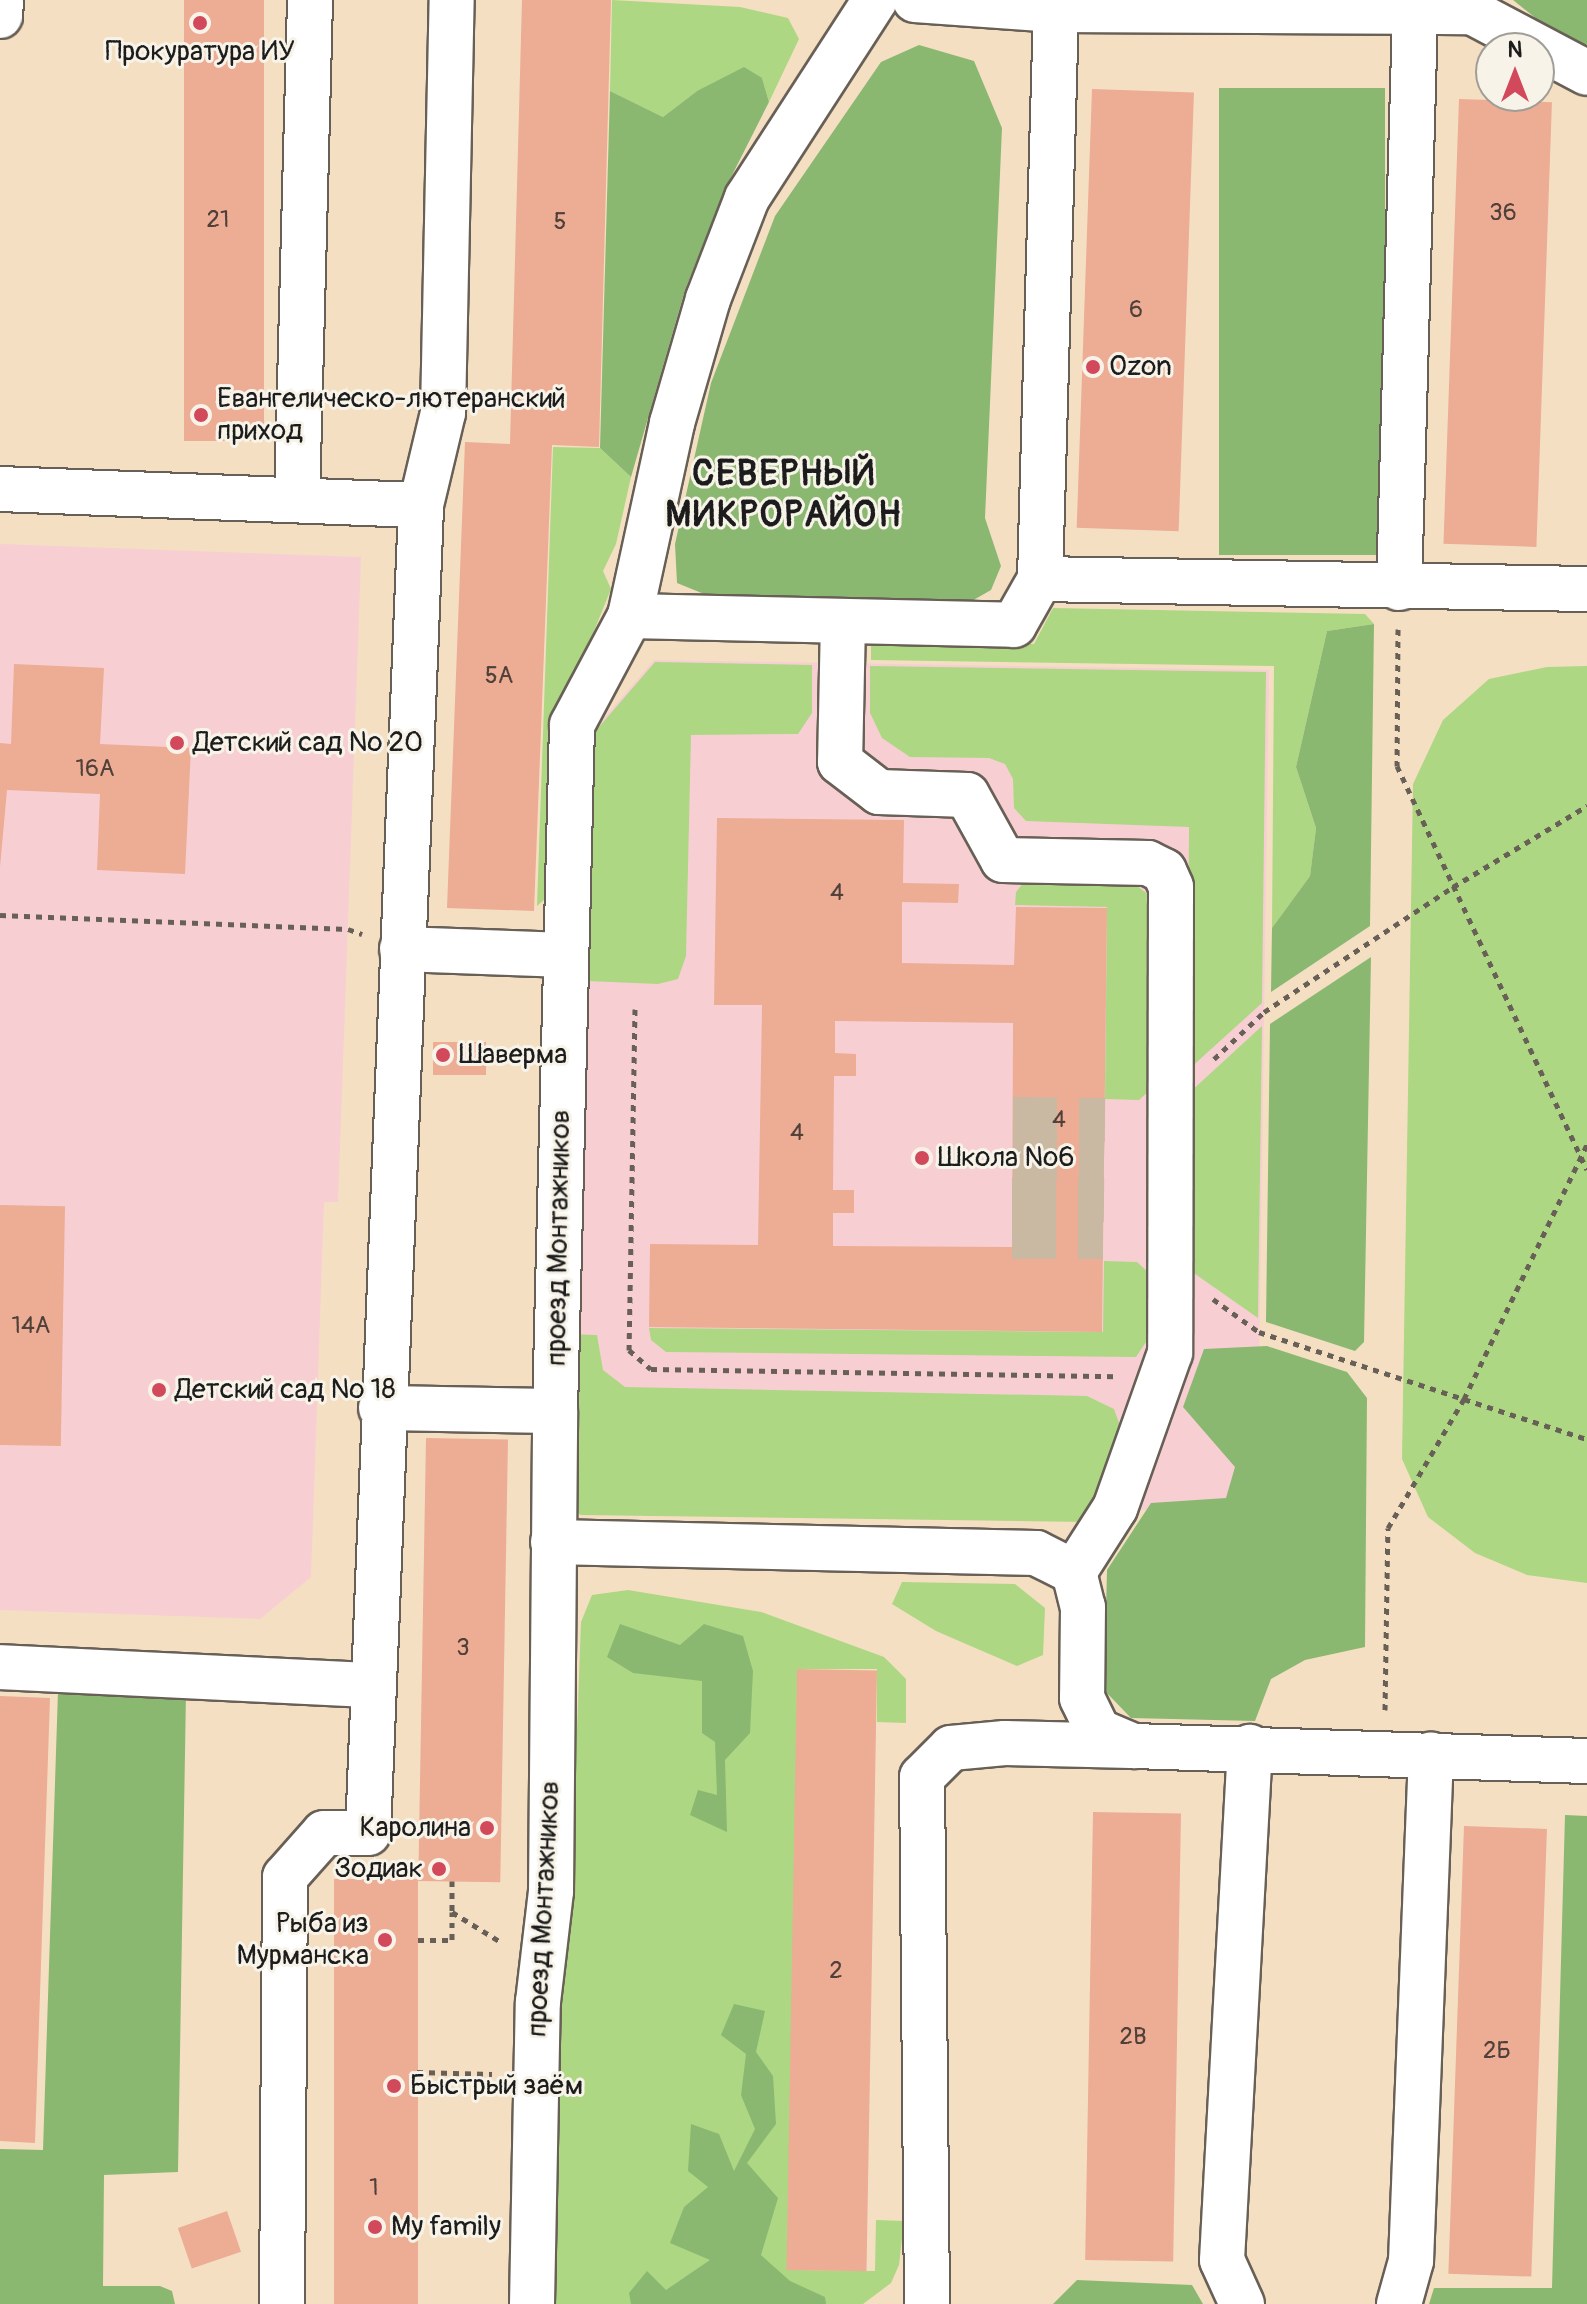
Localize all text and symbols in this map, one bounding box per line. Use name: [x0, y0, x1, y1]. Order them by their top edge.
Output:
marker: Прокуратура ИУ: [191, 14, 209, 32]
north arrow: [1475, 32, 1555, 112]
place label: Прокуратура ИУ: [105, 35, 295, 69]
text: N: [1508, 36, 1522, 64]
house number: 36: [1489, 199, 1517, 227]
house number: 21: [207, 206, 229, 234]
house number: 5: [553, 208, 567, 236]
house number: 6: [1129, 296, 1143, 324]
place label: Ozon: [1109, 350, 1172, 384]
marker: Ozon: [1084, 358, 1102, 376]
place label: Евангелическо-лютеранский приход: [217, 382, 566, 448]
marker: Евангелическо-лютеранский приход: [192, 406, 210, 424]
district label: СЕВЕРНЫЙ МИКРОРАЙОН: [665, 451, 903, 536]
house number: 5А: [485, 662, 513, 690]
place label: Детский сад № 20: [193, 726, 423, 760]
marker: Детский сад № 20: [168, 734, 186, 752]
house number: 16А: [76, 755, 114, 783]
house number: 4: [830, 879, 844, 907]
place label: Шаверма: [459, 1038, 567, 1072]
marker: Шаверма: [434, 1046, 452, 1064]
house number: 4: [1052, 1106, 1066, 1134]
street label: проезд Монтажников: [540, 1109, 578, 1367]
house number: 4: [790, 1119, 804, 1147]
place label: Школа №6: [938, 1141, 1074, 1175]
marker: Школа №6: [913, 1149, 931, 1167]
house number: 14А: [12, 1312, 50, 1340]
place label: Детский сад № 18: [175, 1373, 395, 1407]
marker: Детский сад № 18: [150, 1381, 168, 1399]
house number: 3: [456, 1634, 470, 1662]
street label: проезд Монтажников: [521, 1780, 567, 2038]
place label: Каролина: [359, 1811, 471, 1845]
marker: Каролина: [478, 1819, 496, 1837]
place label: Зодиак: [334, 1852, 423, 1886]
marker: Зодиак: [430, 1860, 448, 1878]
place label: Рыба из Мурманска: [237, 1907, 369, 1973]
marker: Рыба из Мурманска: [376, 1931, 394, 1949]
house number: 2: [829, 1957, 843, 1985]
house number: 2В: [1120, 2023, 1146, 2051]
house number: 2Б: [1483, 2037, 1511, 2065]
place label: Быстрый заём: [410, 2069, 583, 2103]
marker: Быстрый заём: [385, 2077, 403, 2095]
house number: 1: [369, 2174, 379, 2202]
place label: My family: [391, 2210, 501, 2244]
marker: My family: [366, 2218, 384, 2236]

